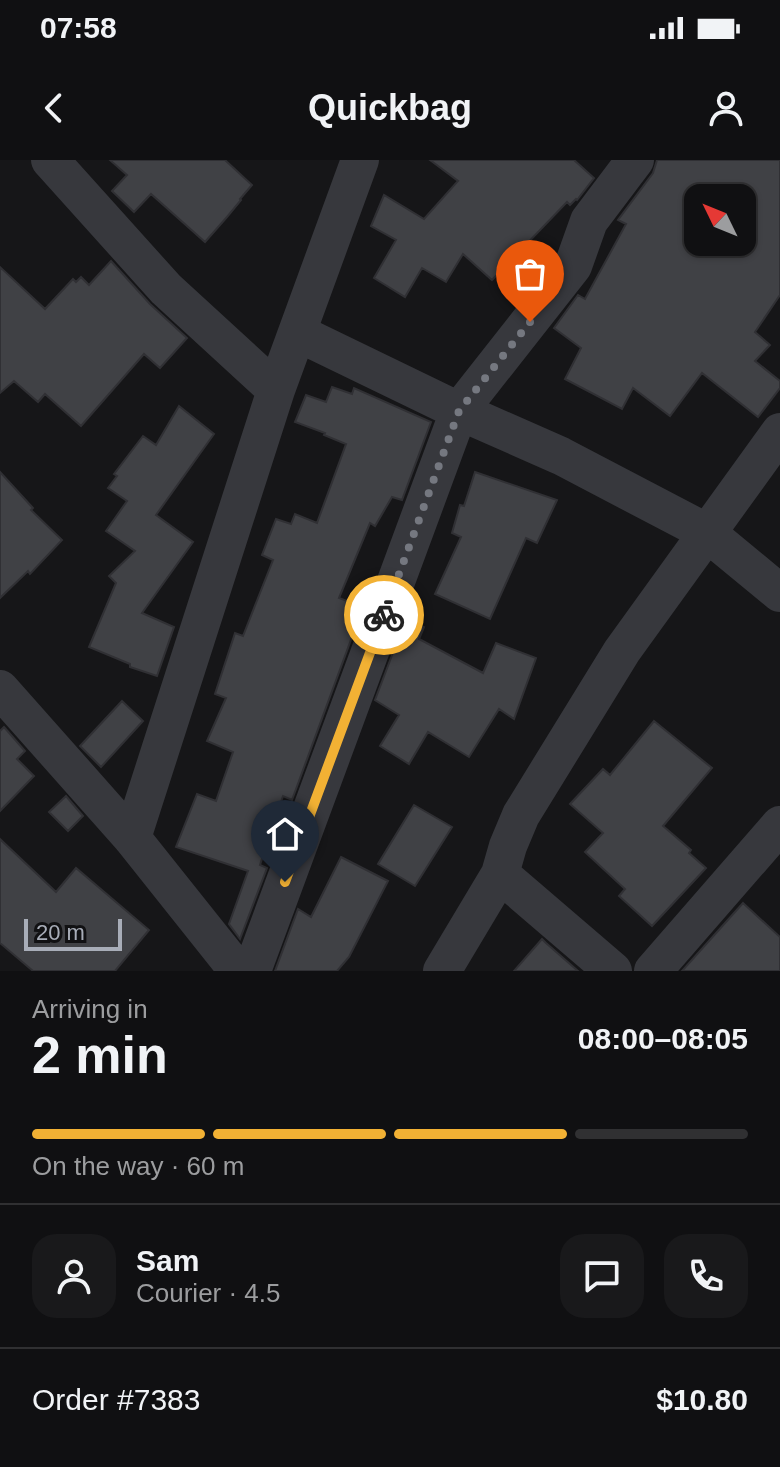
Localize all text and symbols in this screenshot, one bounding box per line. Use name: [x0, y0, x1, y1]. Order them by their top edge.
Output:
text: 07:58: [40, 11, 117, 44]
icon: back: [32, 86, 76, 130]
icon: person: [704, 86, 748, 130]
text: Quickbag: [308, 87, 472, 128]
north arrow: [684, 184, 756, 256]
map controls: [684, 184, 756, 256]
pin: [496, 240, 564, 322]
icon: bag: [508, 252, 552, 296]
courier: [344, 575, 424, 655]
icon: bike: [362, 593, 406, 637]
pin: [251, 800, 319, 882]
icon: home: [263, 812, 307, 856]
scale bar: [24, 915, 122, 951]
text: 20 m: [36, 920, 85, 945]
text: Arriving in: [32, 994, 148, 1024]
text: 08:00–08:05: [578, 1022, 748, 1055]
text: 2 min: [32, 1026, 168, 1084]
text: On the way · 60 m: [32, 1151, 244, 1181]
button: person: [32, 1234, 116, 1318]
button: chat: [560, 1234, 644, 1318]
button: phone: [664, 1234, 748, 1318]
text: Sam: [136, 1244, 199, 1277]
text: Courier · 4.5: [136, 1278, 281, 1308]
text: Order #7383: [32, 1383, 200, 1416]
text: $10.80: [656, 1383, 748, 1416]

